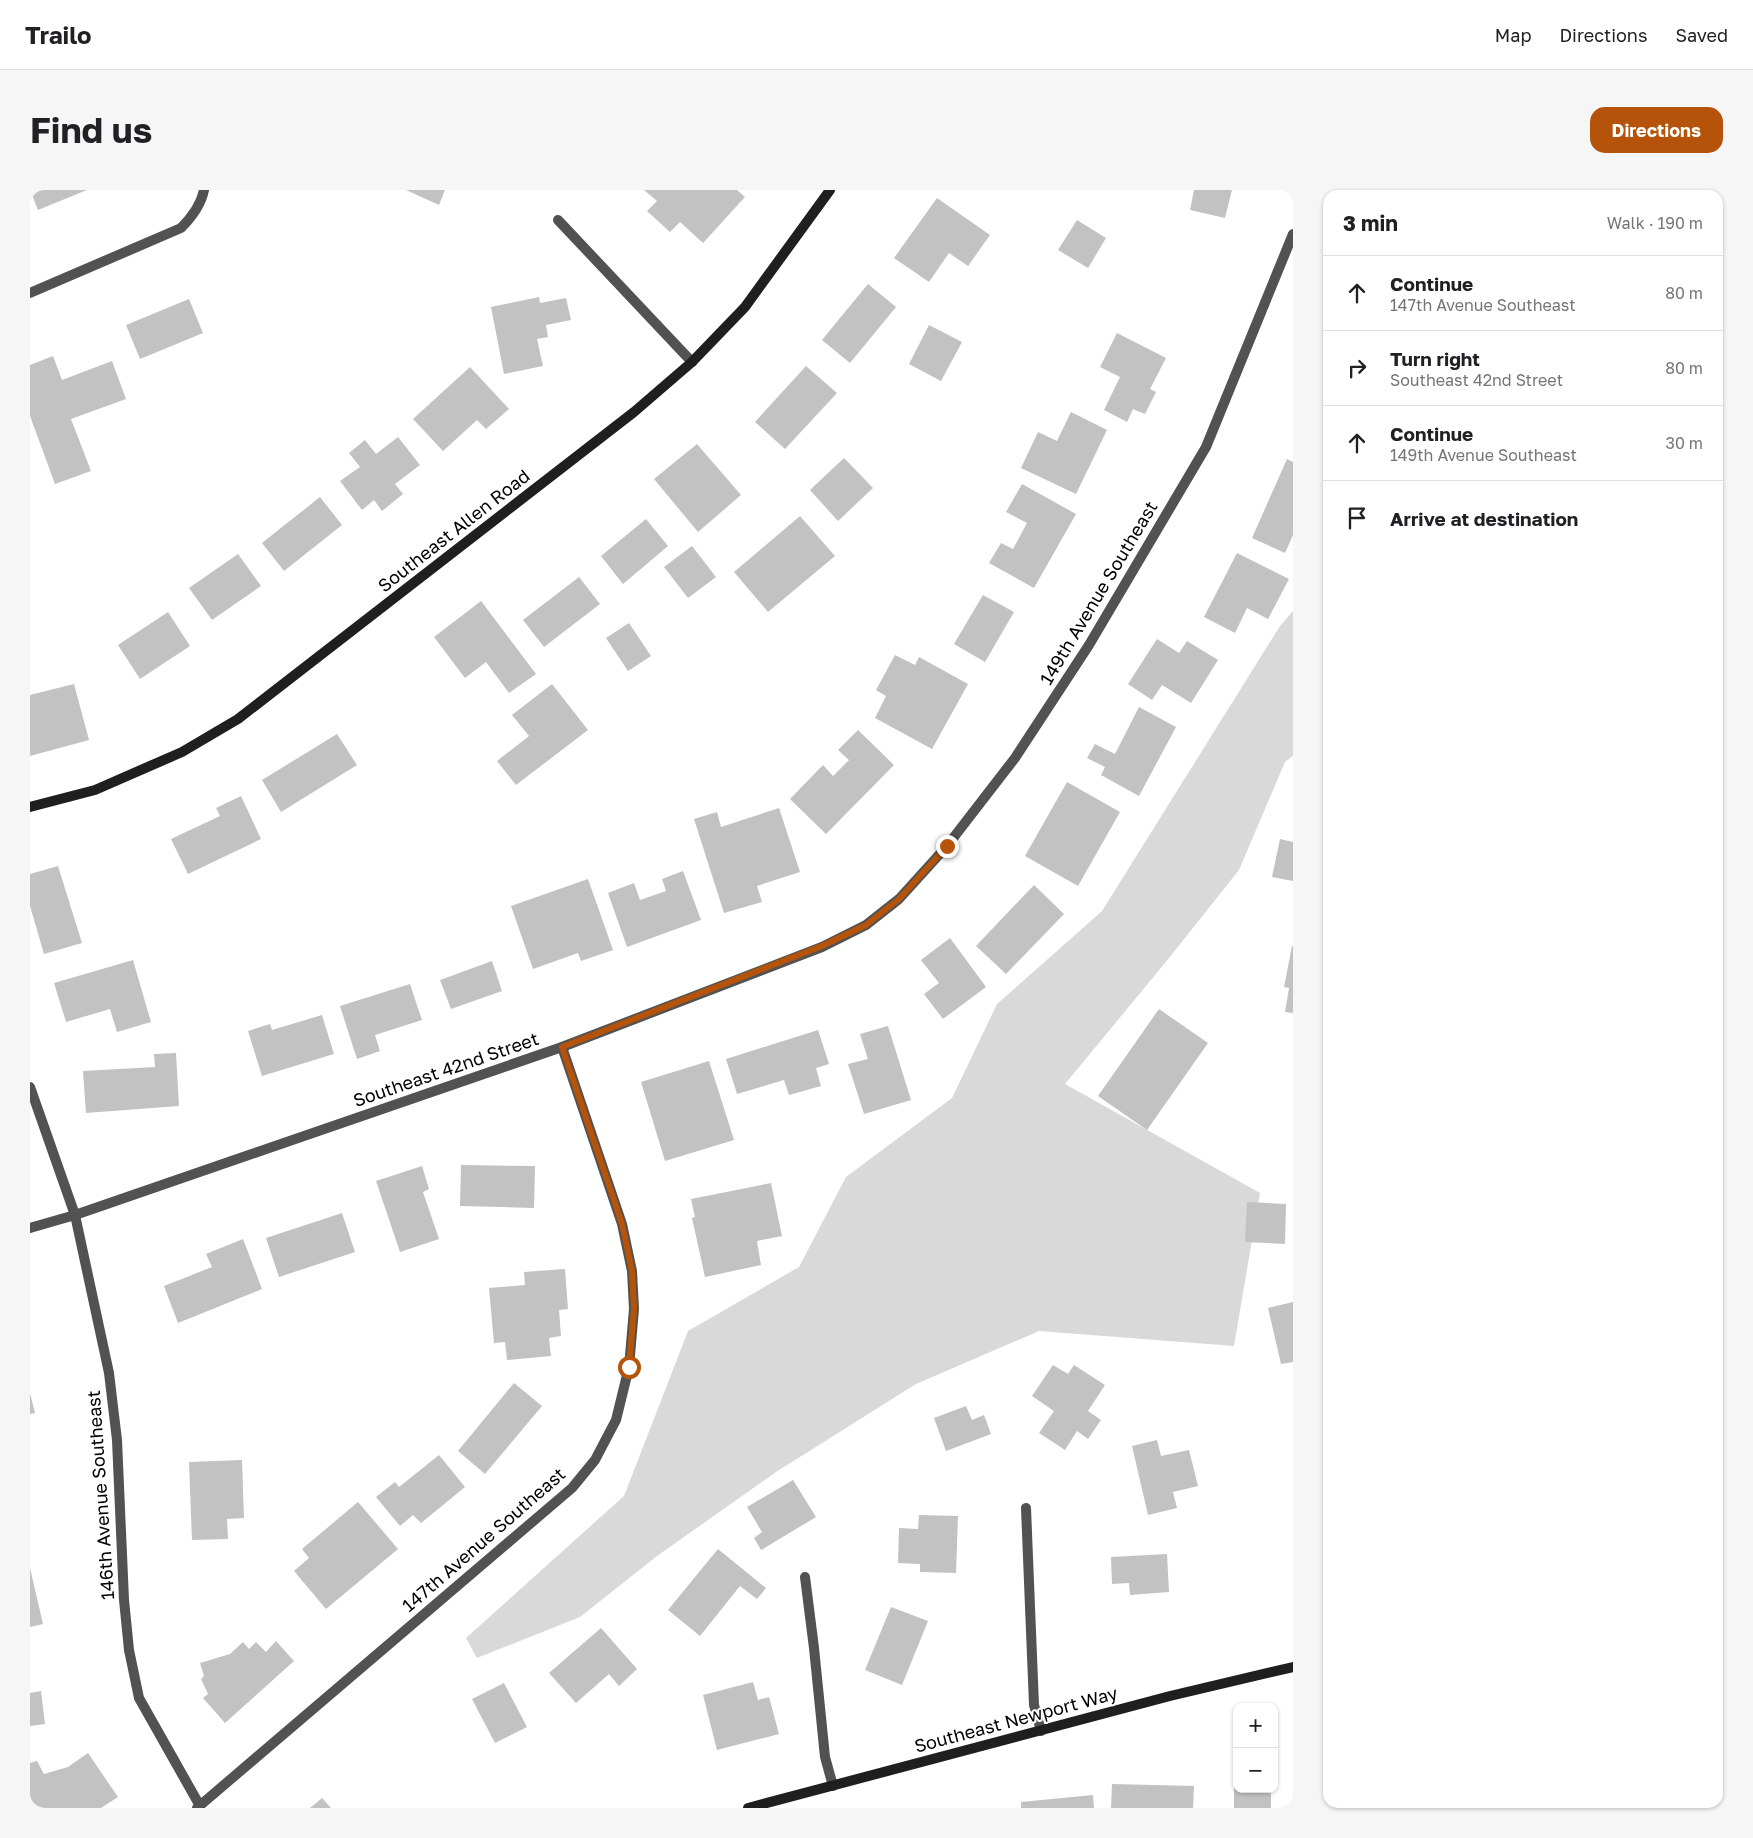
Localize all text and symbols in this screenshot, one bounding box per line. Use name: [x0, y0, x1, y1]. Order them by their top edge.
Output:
text: Trailo: [25, 20, 91, 49]
text: Map: [1495, 24, 1531, 46]
text: Directions: [1559, 24, 1647, 46]
text: Saved: [1675, 24, 1728, 46]
button: Directions: [1590, 107, 1723, 153]
text: Find us: [30, 109, 152, 151]
text: 3 min: [1343, 210, 1398, 236]
text: Walk · 190 m: [1607, 213, 1703, 233]
text: Continue: [1390, 272, 1473, 295]
icon: ahead: [1343, 279, 1371, 307]
text: 80 m: [1665, 283, 1703, 303]
text: 147th Avenue Southeast: [1390, 295, 1576, 315]
text: Turn right: [1390, 347, 1480, 370]
icon: right: [1343, 354, 1371, 382]
text: 80 m: [1665, 358, 1703, 378]
text: Southeast 42nd Street: [1390, 370, 1563, 390]
text: Continue: [1390, 422, 1473, 445]
icon: ahead: [1343, 429, 1371, 457]
text: 30 m: [1666, 433, 1703, 453]
text: 149th Avenue Southeast: [1390, 445, 1577, 465]
street label: Southeast Allen Road: [373, 464, 534, 596]
street label: 149th Avenue Southeast: [1035, 497, 1162, 688]
icon: arrive: [1343, 504, 1371, 532]
text: Arrive at destination: [1390, 507, 1578, 530]
route end: [936, 835, 959, 858]
street label: Southeast 42nd Street: [350, 1027, 541, 1111]
route start: [618, 1356, 641, 1379]
street label: 146th Avenue Southeast: [82, 1389, 118, 1601]
street label: 147th Avenue Southeast: [397, 1462, 569, 1616]
street label: Southeast Newport Way: [912, 1681, 1120, 1757]
map controls: [1233, 1703, 1278, 1793]
button: +: [1233, 1703, 1278, 1748]
button: −: [1233, 1748, 1278, 1793]

